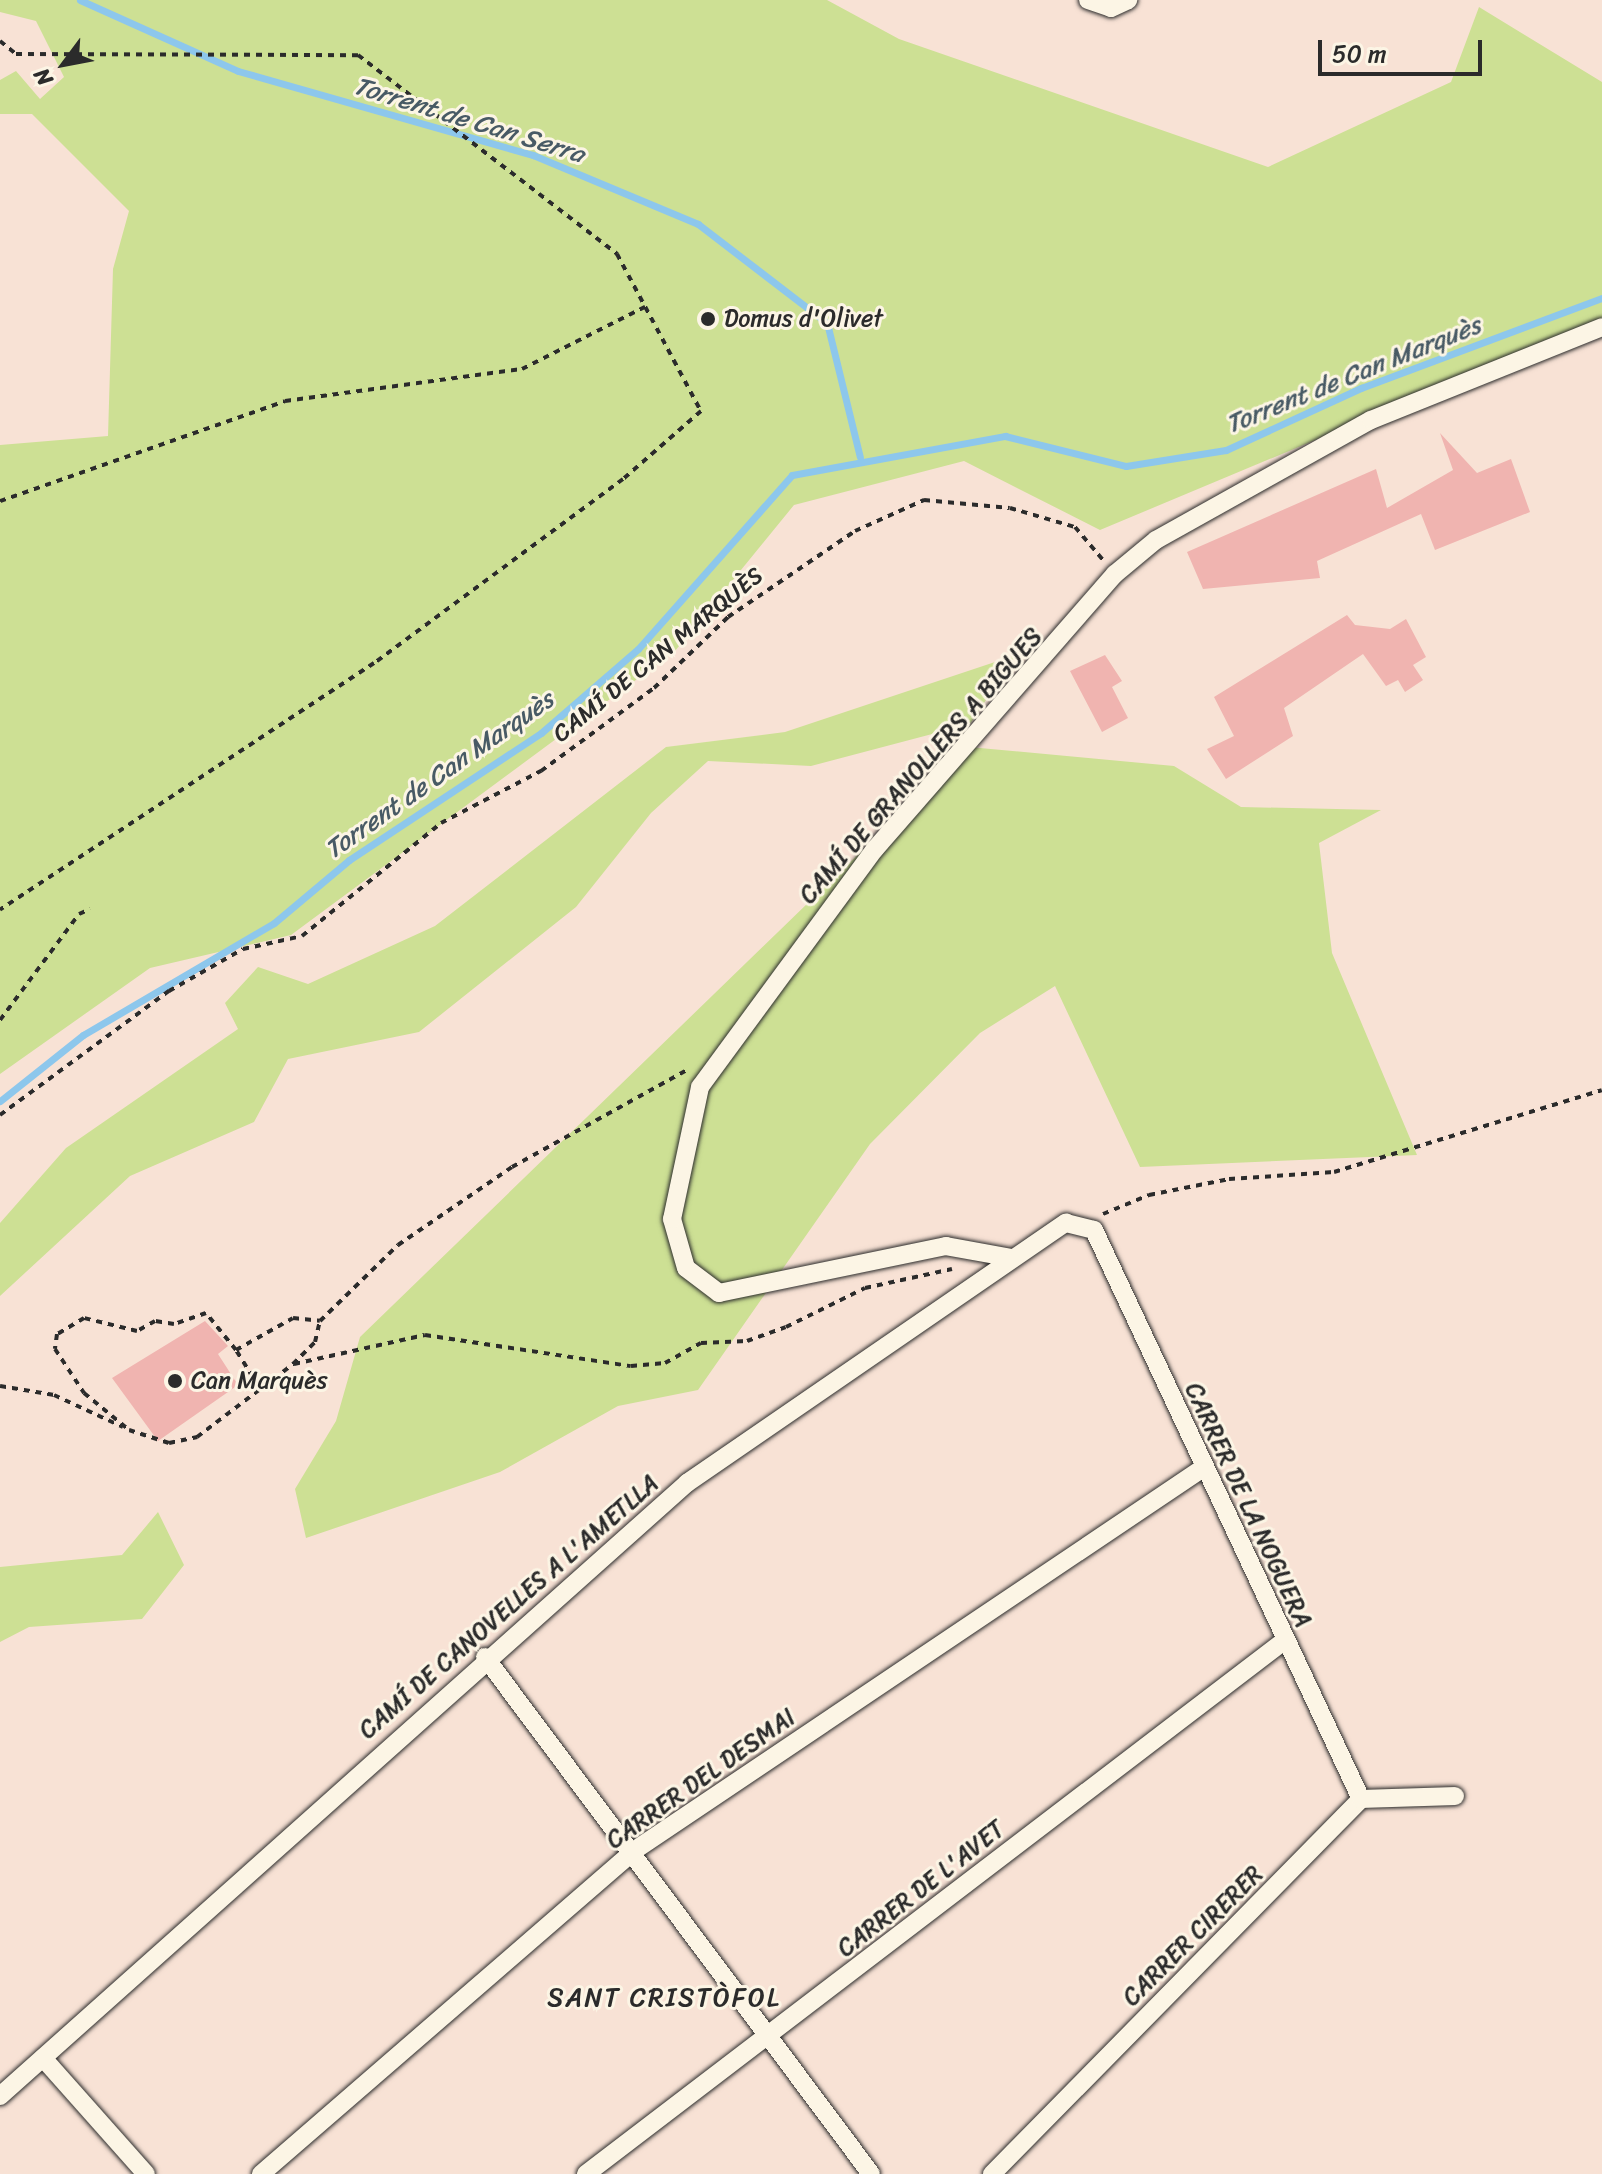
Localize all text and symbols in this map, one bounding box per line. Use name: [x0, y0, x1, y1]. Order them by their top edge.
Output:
north arrow: [24, 24, 104, 104]
scale bar: [1322, 24, 1486, 74]
text: 50 m: [1332, 33, 1387, 75]
text: N: [23, 60, 64, 94]
water label: Torrent de Can Serra: [350, 70, 588, 170]
place label: Domus d'Olivet: [724, 305, 884, 333]
marker: Domus d'Olivet: [699, 310, 717, 328]
water label: Torrent de Can Marquès: [1221, 310, 1485, 440]
street label: CAMÍ DE CAN MARQUÈS: [546, 561, 770, 749]
street label: CAMÍ DE GRANOLLERS A BIGUES: [794, 623, 1048, 909]
water label: Torrent de Can Marquès: [319, 684, 559, 866]
place label: Can Marquès: [191, 1367, 325, 1395]
marker: Can Marquès: [166, 1372, 184, 1390]
street label: CARRER DE LA NOGUERA: [1179, 1378, 1317, 1632]
street label: CAMÍ DE CANOVELLES A L'AMETLLA: [353, 1469, 665, 1745]
street label: CARRER DEL DESMAI: [601, 1703, 801, 1855]
street label: CARRER DE L'AVET: [832, 1815, 1010, 1963]
street label: CARRER CIRERER: [1116, 1859, 1270, 2013]
district label: SANT CRISTÒFOL: [549, 1982, 779, 2014]

